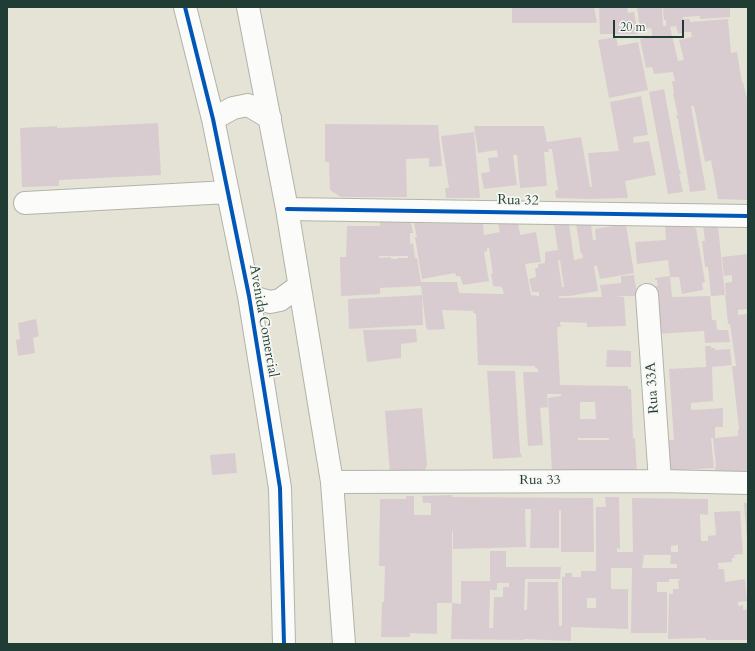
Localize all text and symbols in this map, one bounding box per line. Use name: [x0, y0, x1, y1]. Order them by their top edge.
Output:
scale bar: [615, 12, 686, 38]
text: 20 m: [620, 19, 646, 35]
street label: Rua 32: [497, 192, 539, 210]
street label: Avenida Comercial: [245, 263, 281, 379]
street label: Rua 33A: [643, 362, 663, 414]
street label: Rua 33: [519, 473, 561, 489]

